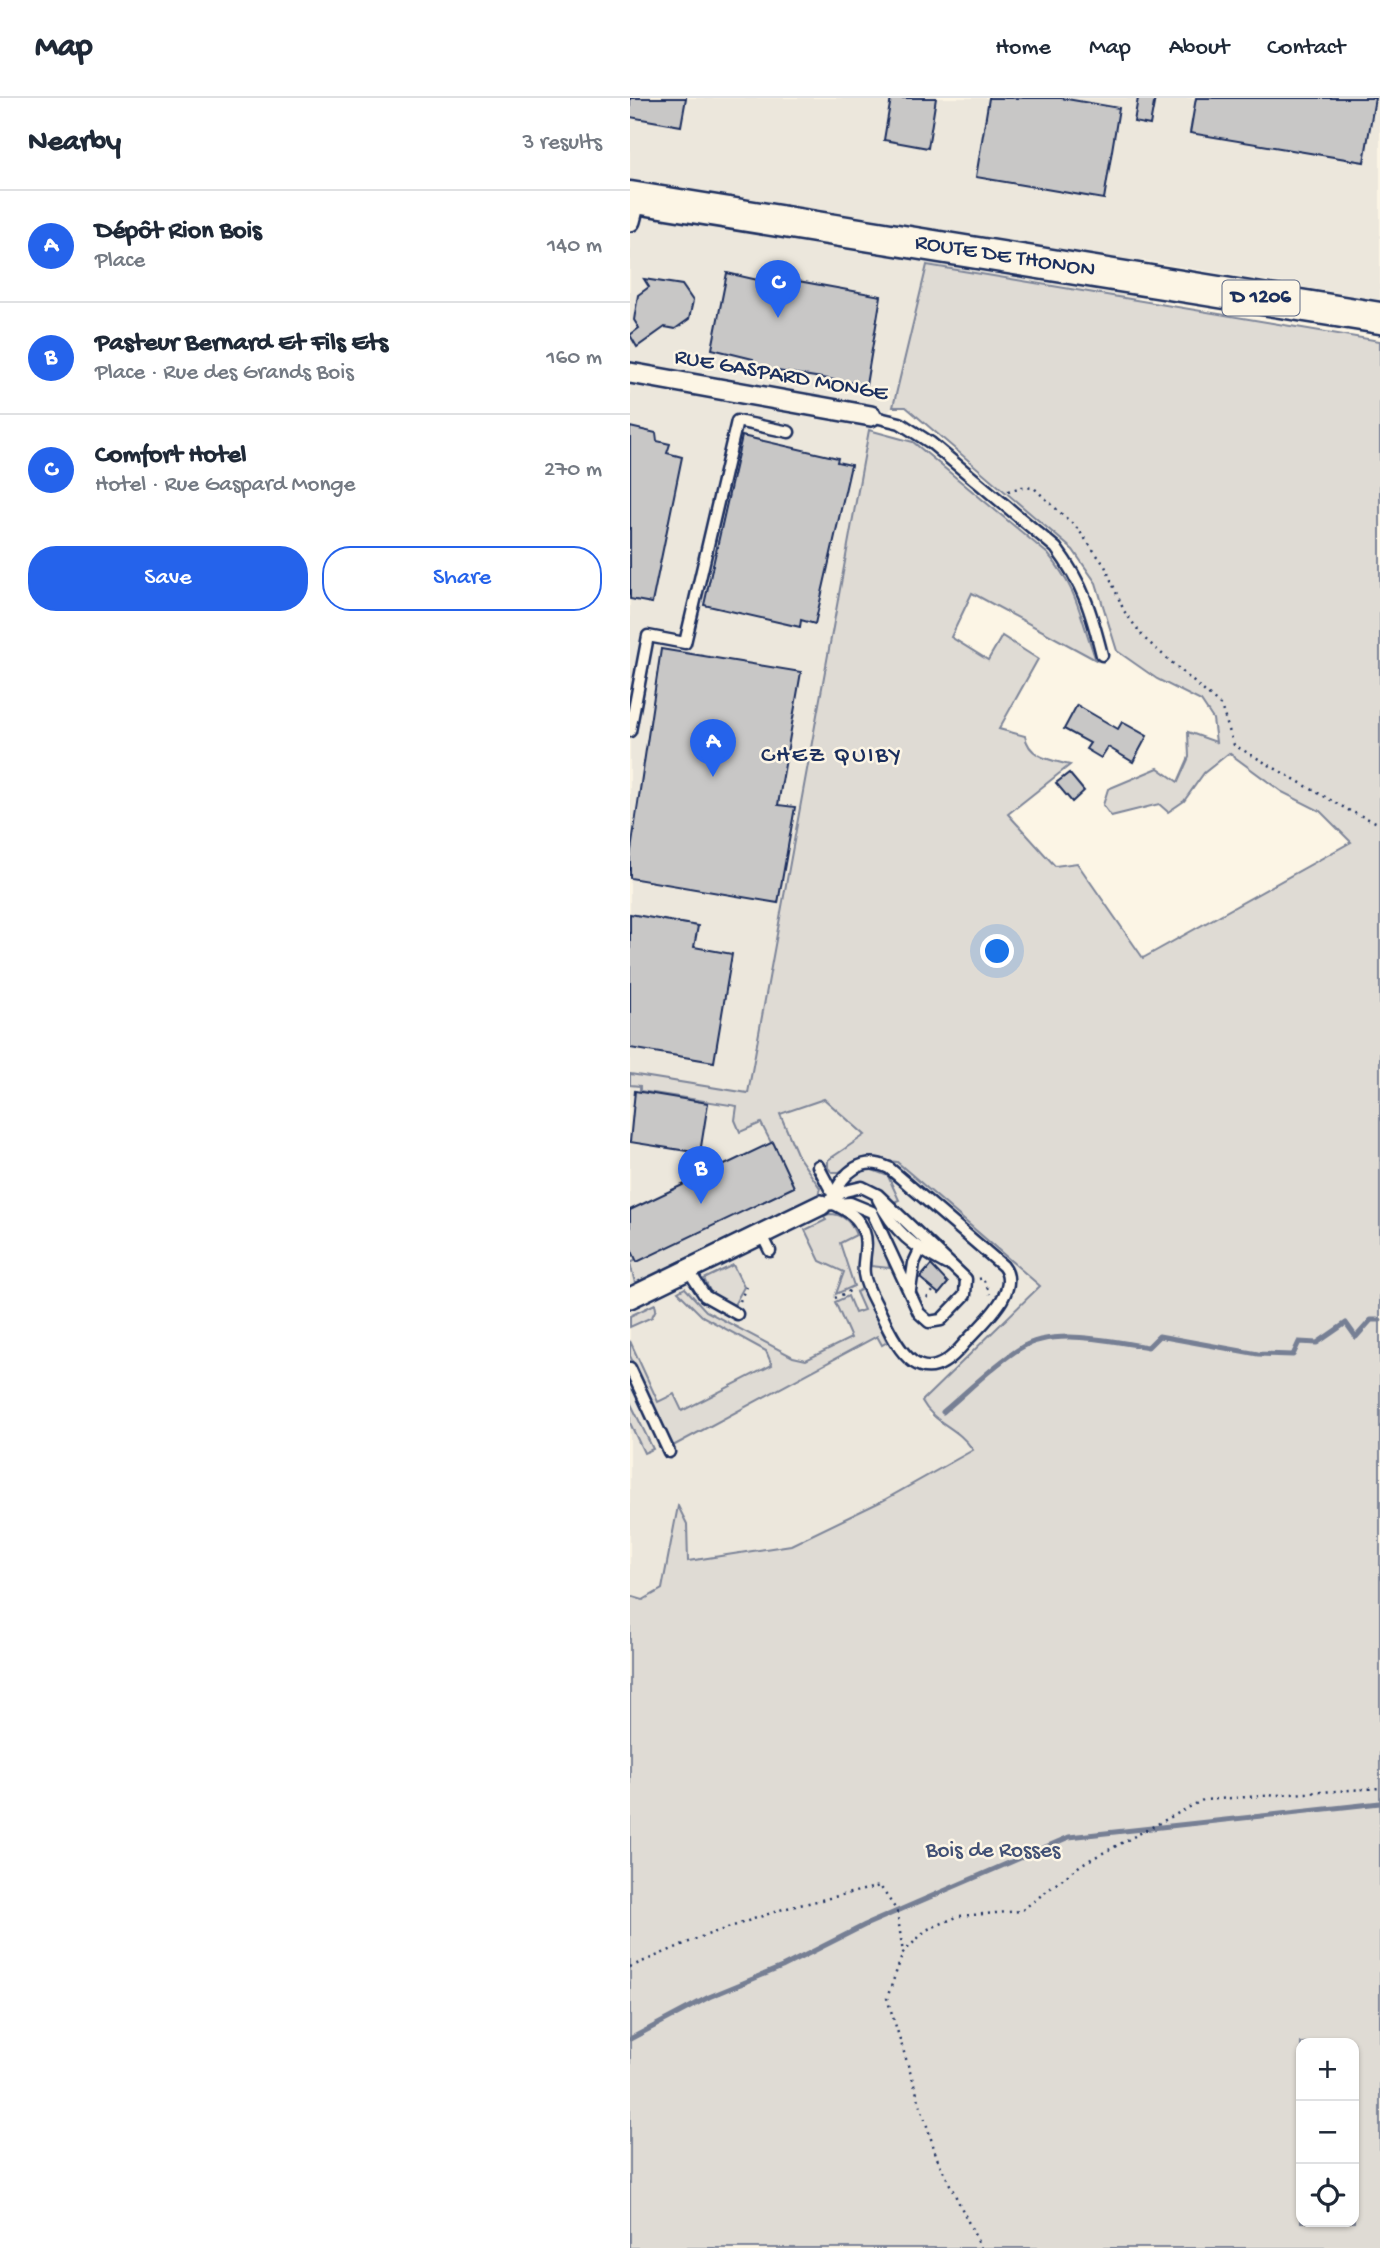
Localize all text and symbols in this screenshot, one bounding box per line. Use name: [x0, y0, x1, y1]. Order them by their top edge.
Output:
text: Map: [35, 29, 92, 67]
text: Home: [995, 34, 1051, 63]
text: Map: [1089, 34, 1131, 63]
text: About: [1169, 34, 1229, 63]
text: Contact: [1267, 34, 1345, 63]
text: Nearby: [28, 126, 121, 161]
text: 3 results: [522, 130, 602, 157]
text: Dépôt Rion Bois: [95, 217, 262, 248]
street label: ROUTE DE THONON: [913, 229, 1097, 285]
text: A: [44, 233, 58, 260]
text: 140 m: [547, 233, 602, 260]
text: Place: [95, 248, 145, 275]
pin: C: [755, 260, 801, 318]
road number: D 1206: [1222, 280, 1300, 316]
text: Pasteur Bernard Et Fils Ets: [95, 329, 388, 360]
street label: RUE GASPARD MONGE: [672, 344, 891, 408]
text: B: [45, 345, 57, 372]
text: 160 m: [546, 345, 602, 372]
text: Place · Rue des Grands Bois: [95, 360, 354, 387]
text: Comfort Hotel: [95, 441, 247, 472]
text: C: [45, 457, 57, 484]
text: 270 m: [544, 457, 602, 484]
text: Hotel · Rue Gaspard Monge: [95, 472, 355, 499]
button: Save: [28, 546, 308, 611]
button: Share: [322, 546, 602, 611]
pin: A: [690, 719, 736, 777]
district label: CHEZ QUIBY: [761, 742, 903, 771]
your location: [980, 934, 1014, 968]
pin: B: [678, 1146, 724, 1204]
park label: Bois de Rosses: [925, 1838, 1061, 1865]
map controls: [1296, 2038, 1359, 2227]
button: +: [1296, 2038, 1359, 2101]
button: −: [1296, 2101, 1359, 2164]
button: locate: [1296, 2164, 1359, 2227]

